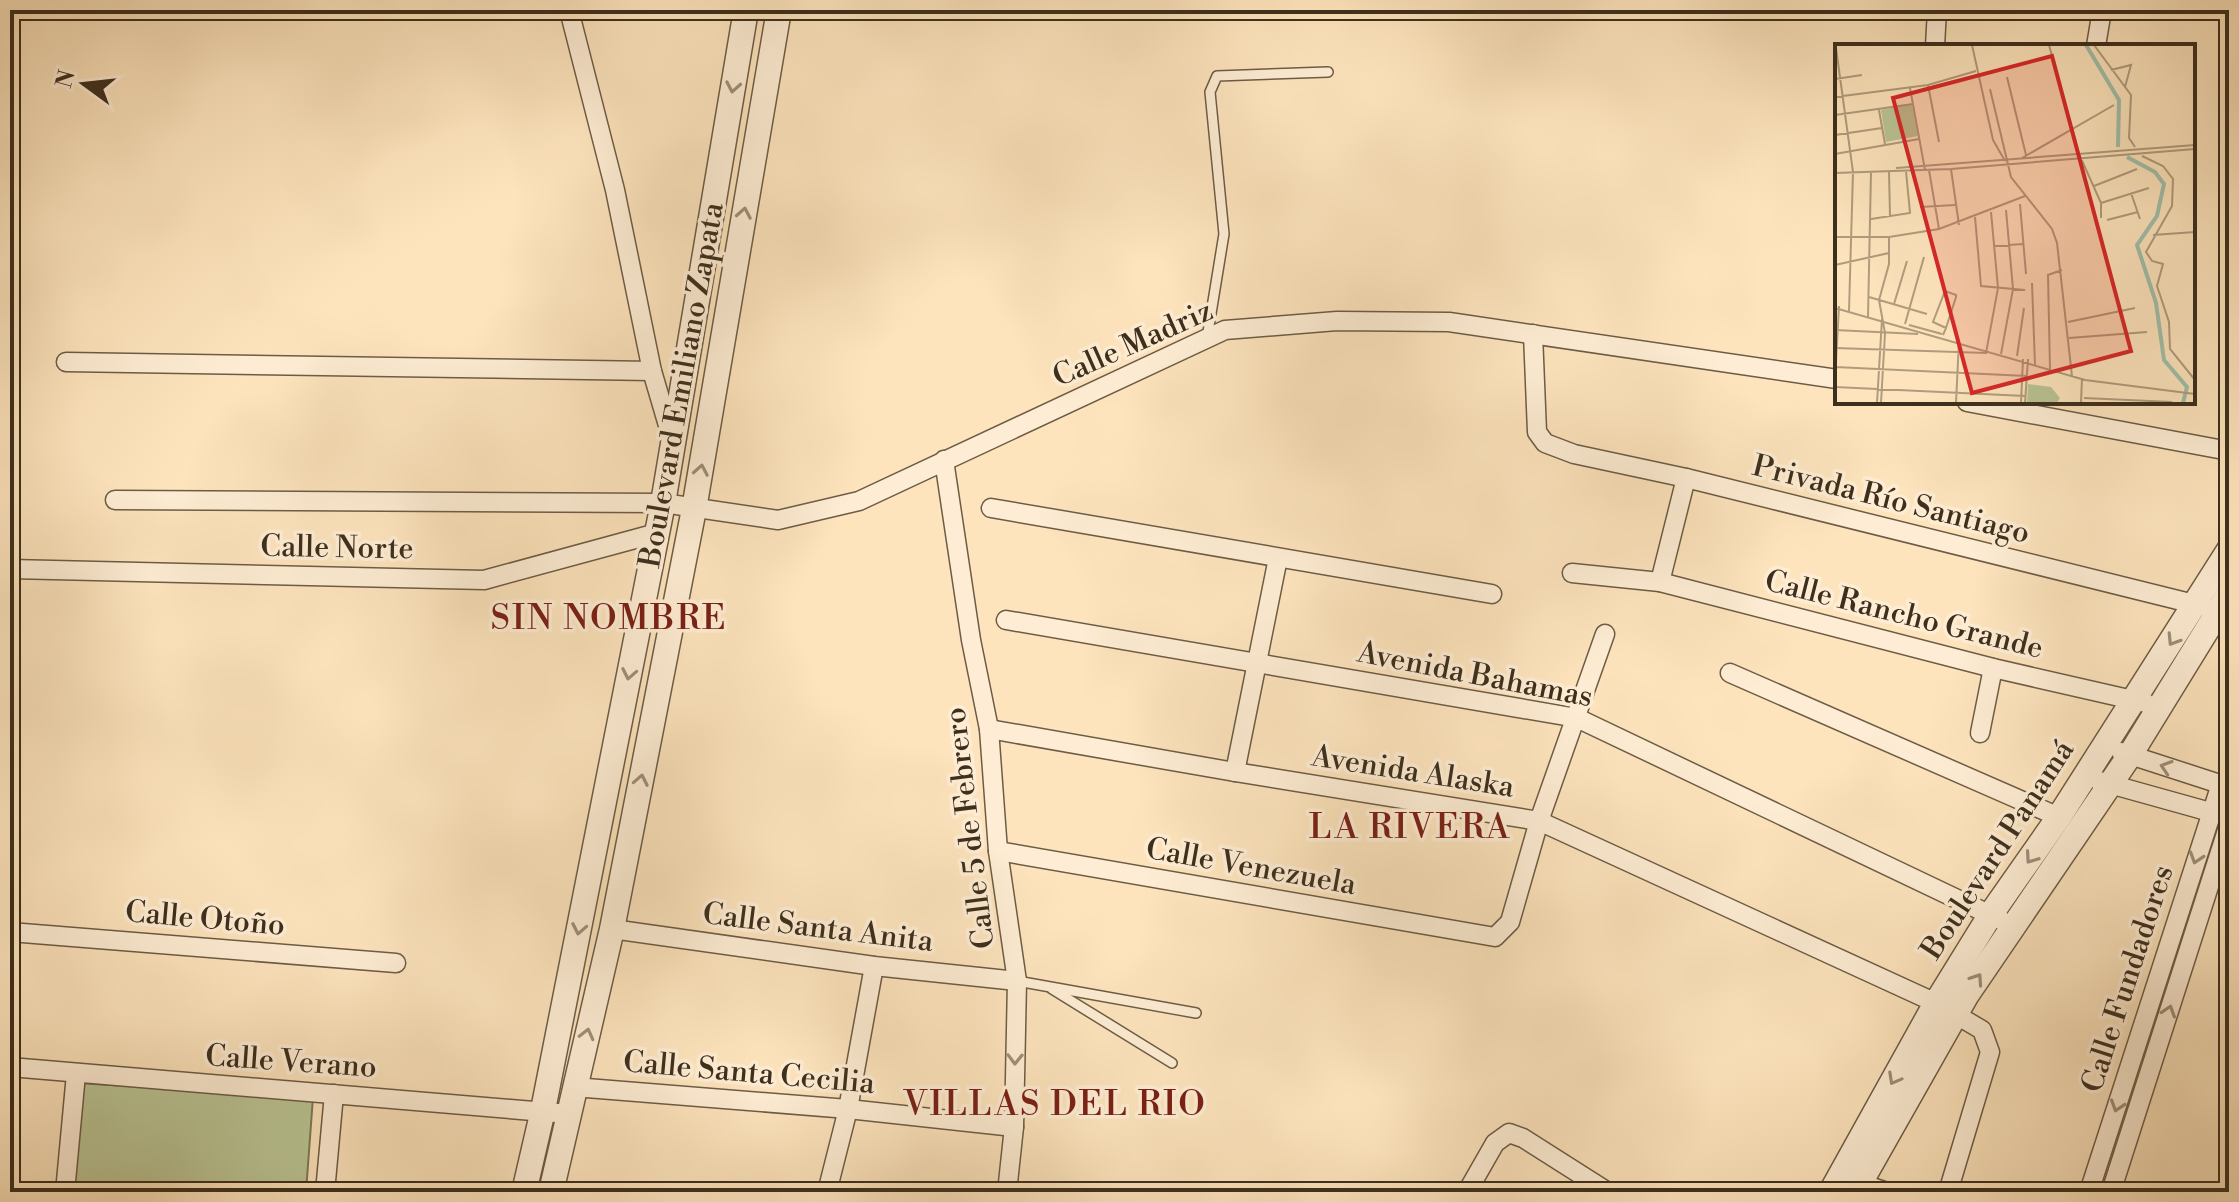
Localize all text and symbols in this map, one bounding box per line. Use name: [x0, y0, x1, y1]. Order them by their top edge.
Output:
north arrow: [44, 44, 124, 124]
inset map: [1835, 44, 2195, 404]
text: N: [51, 67, 82, 91]
one-way arrow: [725, 80, 742, 94]
street label: Boulevard Emiliano Zapata: [631, 199, 733, 572]
one-way arrow: [735, 206, 752, 220]
street label: Calle Madriz: [1047, 292, 1219, 396]
street label: Privada Río Santiago: [1748, 447, 2034, 553]
one-way arrow: [691, 463, 708, 476]
street label: Calle Norte: [260, 528, 414, 568]
street label: Calle Rancho Grande: [1761, 562, 2047, 668]
district label: SIN NOMBRE: [491, 598, 728, 640]
one-way arrow: [2167, 631, 2182, 646]
street label: Avenida Bahamas: [1353, 633, 1596, 716]
one-way arrow: [621, 666, 638, 680]
street label: Calle 5 de Febrero: [936, 705, 1004, 951]
street label: Boulevard Panamá: [1912, 733, 2083, 968]
street label: Avenida Alaska: [1308, 737, 1518, 807]
one-way arrow: [2160, 760, 2174, 776]
one-way arrow: [632, 773, 649, 787]
district label: LA RIVERA: [1309, 807, 1511, 849]
street label: Calle Venezuela: [1143, 830, 1360, 904]
one-way arrow: [2026, 849, 2041, 863]
one-way arrow: [2190, 850, 2206, 864]
street label: Calle Fundadores: [2073, 861, 2183, 1097]
street label: Calle Otoño: [124, 893, 286, 945]
street label: Calle Santa Anita: [701, 895, 936, 961]
one-way arrow: [571, 922, 588, 935]
one-way arrow: [1967, 973, 1982, 987]
one-way arrow: [2160, 1005, 2176, 1019]
one-way arrow: [578, 1028, 595, 1041]
street label: Calle Verano: [204, 1037, 378, 1087]
street label: Calle Santa Cecilia: [622, 1043, 877, 1103]
one-way arrow: [1007, 1053, 1024, 1066]
one-way arrow: [1888, 1070, 1904, 1085]
district label: VILLAS DEL RIO: [902, 1084, 1207, 1126]
one-way arrow: [2110, 1098, 2126, 1112]

